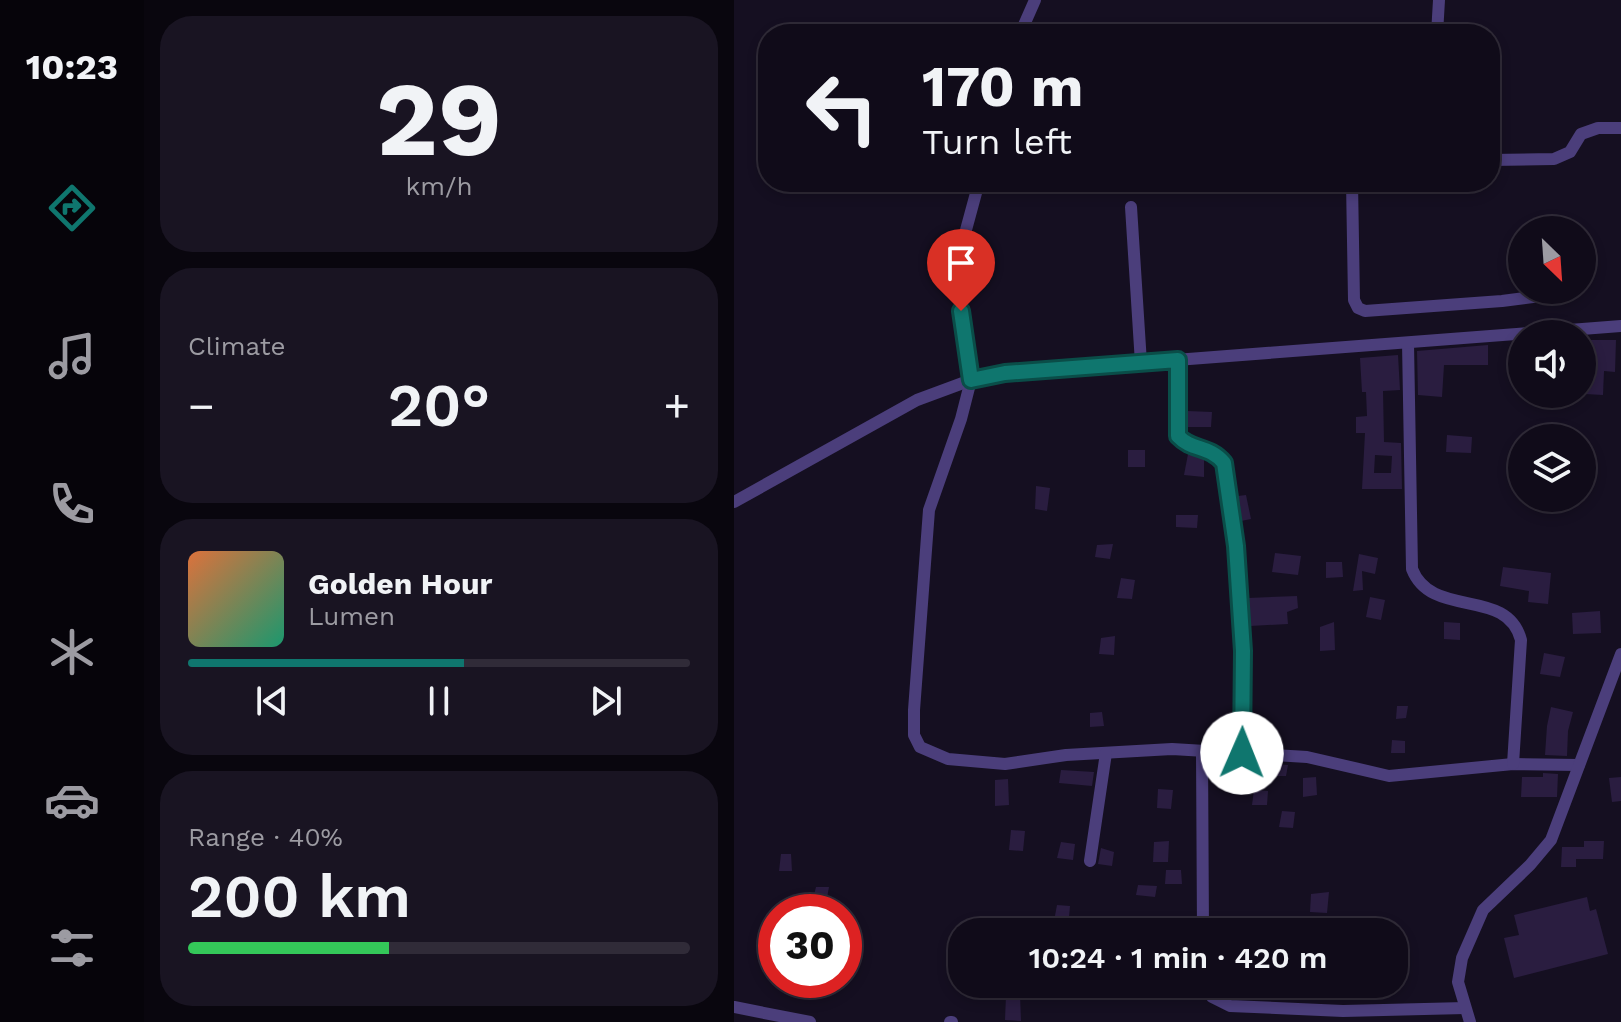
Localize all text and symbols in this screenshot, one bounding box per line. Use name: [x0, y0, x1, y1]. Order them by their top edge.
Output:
text: 10:23: [26, 46, 118, 88]
text: 170 m: [922, 54, 1084, 120]
icon: left: [790, 56, 894, 160]
text: 29: [376, 58, 502, 180]
text: Turn left: [922, 121, 1072, 163]
text: km/h: [406, 171, 472, 201]
icon: directions: [44, 180, 100, 236]
north arrow: [1508, 216, 1596, 304]
map controls: [1508, 216, 1596, 512]
pin: [927, 229, 995, 311]
icon: arrive: [939, 241, 983, 285]
button: sound: [1508, 320, 1596, 408]
icon: music: [44, 328, 100, 384]
text: Climate: [188, 331, 286, 361]
text: 20°: [388, 370, 490, 441]
text: −: [188, 380, 215, 432]
text: +: [663, 380, 690, 432]
button: layers: [1508, 424, 1596, 512]
icon: phone: [44, 476, 100, 532]
text: Golden Hour: [308, 566, 492, 601]
text: Lumen: [308, 601, 395, 631]
icon: climate: [44, 624, 100, 680]
icon: previous: [250, 679, 294, 723]
icon: pause: [417, 679, 461, 723]
icon: next: [584, 679, 628, 723]
position arrow: [1200, 711, 1284, 795]
icon: car: [44, 772, 100, 828]
text: Range · 40%: [188, 822, 343, 852]
text: 200 km: [188, 861, 411, 932]
speed limit sign: 30: [758, 894, 862, 998]
icon: filters: [44, 920, 100, 976]
text: 10:24 · 1 min · 420 m: [1029, 940, 1327, 975]

